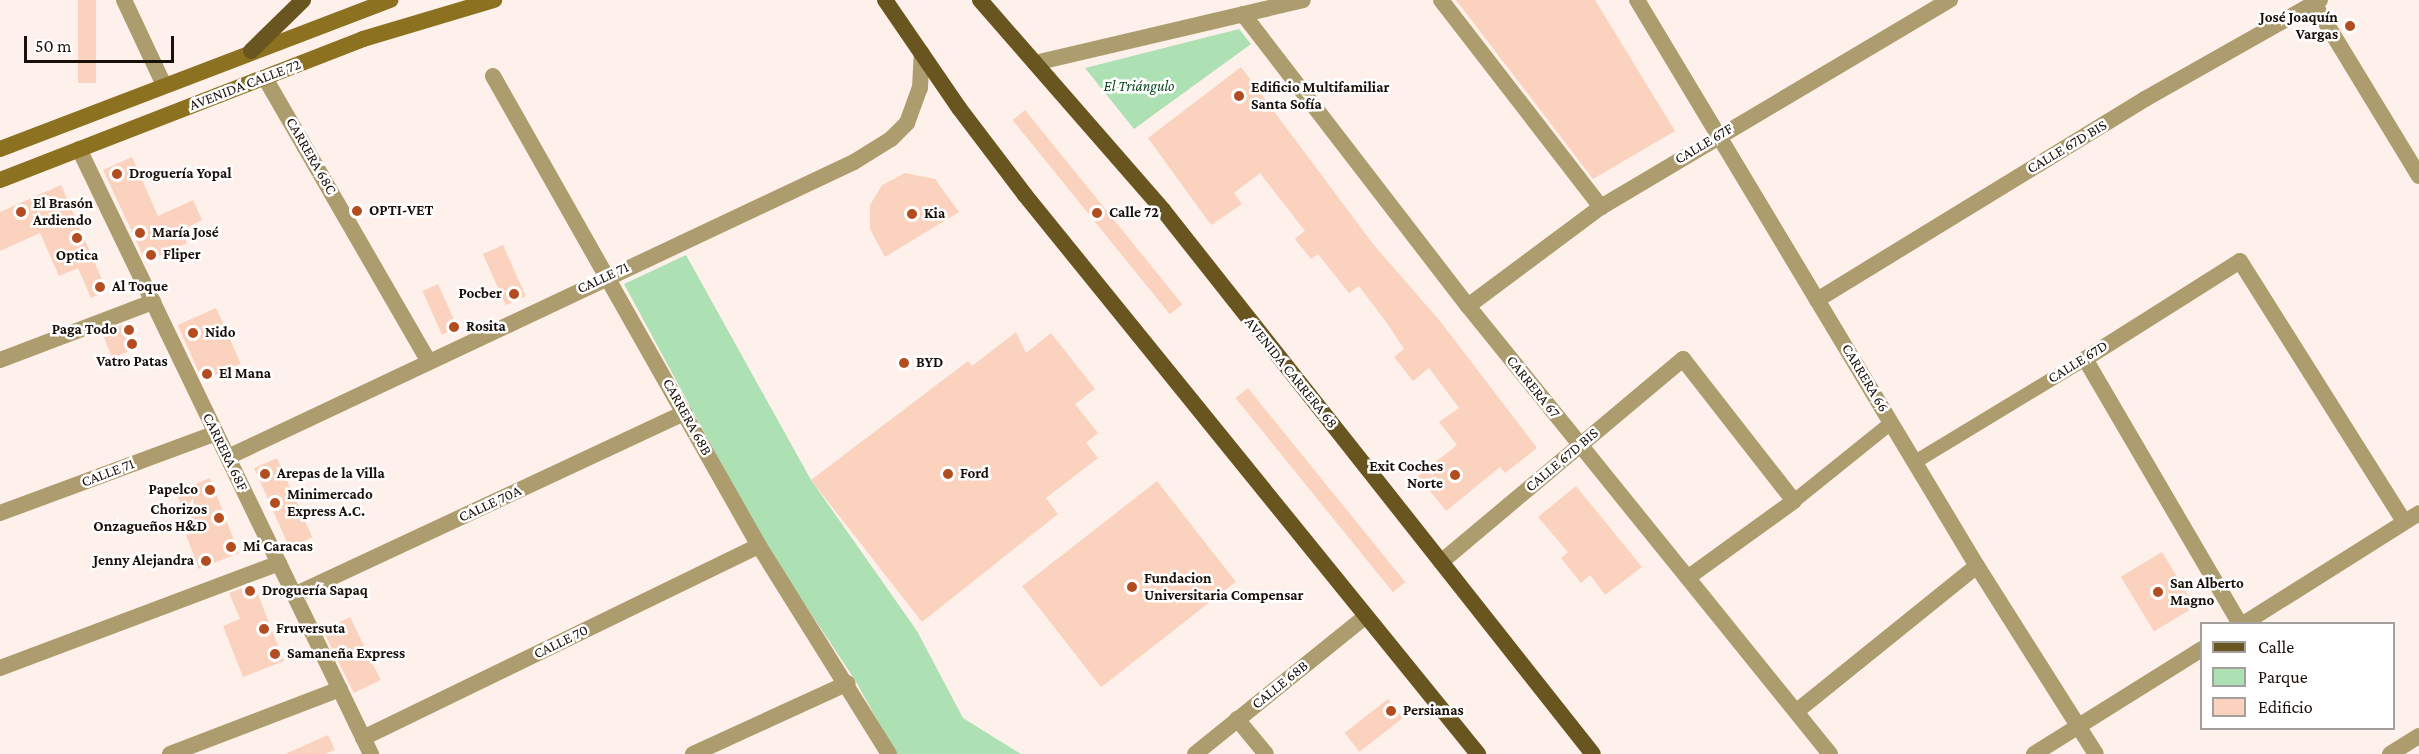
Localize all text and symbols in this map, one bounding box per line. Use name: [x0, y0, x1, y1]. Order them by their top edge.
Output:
place label: José Joaquín Vargas: [2260, 8, 2338, 43]
marker: José Joaquín Vargas: [2343, 19, 2357, 33]
scale bar: [27, 24, 177, 62]
text: 50 m: [35, 36, 72, 56]
street label: AVENIDA CALLE 72: [187, 55, 303, 115]
park label: El Triángulo: [1104, 78, 1174, 96]
place label: Edificio Multifamiliar Santa Sofía: [1251, 78, 1390, 113]
marker: Edificio Multifamiliar Santa Sofía: [1232, 89, 1246, 103]
street label: CARRERA 68C: [282, 114, 340, 198]
street label: CALLE 67D BIS: [2024, 116, 2110, 178]
street label: CALLE 67F: [1672, 120, 1736, 168]
place label: Droguería Yopal: [129, 165, 232, 183]
marker: Droguería Yopal: [110, 167, 124, 181]
place label: El Brasón Ardiendo: [33, 194, 93, 229]
place label: OPTI-VET: [369, 202, 433, 220]
marker: OPTI-VET: [350, 204, 364, 218]
place label: Calle 72: [1109, 204, 1159, 222]
marker: El Brasón Ardiendo: [14, 205, 28, 219]
place label: Kia: [924, 205, 945, 223]
marker: Calle 72: [1090, 206, 1104, 220]
marker: Kia: [905, 207, 919, 221]
place label: María José: [152, 224, 219, 242]
marker: María José: [133, 226, 147, 240]
marker: Optica: [70, 231, 84, 245]
place label: Fliper: [163, 246, 201, 264]
place label: Optica: [56, 247, 98, 265]
marker: Fliper: [144, 248, 158, 262]
street label: CALLE 71: [574, 258, 632, 298]
place label: Al Toque: [112, 278, 168, 296]
marker: Al Toque: [93, 280, 107, 294]
place label: Pocber: [458, 285, 502, 303]
marker: Pocber: [507, 287, 521, 301]
street label: AVENIDA CARRERA 68: [1241, 314, 1341, 432]
place label: Rosita: [466, 318, 506, 336]
marker: Rosita: [447, 320, 461, 334]
place label: Paga Todo: [52, 321, 117, 339]
marker: Paga Todo: [122, 323, 136, 337]
place label: Nido: [205, 324, 236, 342]
marker: Nido: [186, 326, 200, 340]
marker: Vatro Patas: [125, 337, 139, 351]
street label: CALLE 67D: [2045, 337, 2111, 387]
street label: CARRERA 66: [1838, 341, 1892, 415]
street label: CARRERA 67: [1502, 352, 1564, 422]
place label: Vatro Patas: [96, 353, 168, 371]
place label: BYD: [916, 354, 943, 372]
marker: BYD: [897, 356, 911, 370]
place label: El Mana: [219, 365, 271, 383]
marker: El Mana: [200, 367, 214, 381]
street label: CARRERA 68B: [659, 375, 715, 459]
street label: CARRERA 68F: [198, 410, 252, 494]
street label: CALLE 67D BIS: [1522, 424, 1602, 496]
street label: CALLE 71: [79, 455, 137, 491]
place label: Exit Coches Norte: [1369, 457, 1443, 492]
place label: Arepas de la Villa: [277, 465, 385, 483]
place label: Ford: [960, 465, 989, 483]
marker: Arepas de la Villa: [258, 467, 272, 481]
marker: Ford: [941, 467, 955, 481]
marker: Exit Coches Norte: [1448, 468, 1462, 482]
place label: Papelco: [149, 481, 198, 499]
street label: CALLE 70A: [456, 482, 524, 526]
marker: Papelco: [203, 483, 217, 497]
place label: Minimercado Express A.C.: [287, 485, 373, 520]
marker: Minimercado Express A.C.: [268, 496, 282, 510]
place label: Chorizos Onzagueños H&D: [93, 500, 207, 535]
marker: Chorizos Onzagueños H&D: [212, 511, 226, 525]
place label: Mi Caracas: [243, 538, 313, 556]
marker: Mi Caracas: [224, 540, 238, 554]
place label: Jenny Alejandra: [93, 552, 194, 570]
marker: Jenny Alejandra: [199, 554, 213, 568]
place label: Fundacion Universitaria Compensar: [1144, 569, 1304, 604]
place label: San Alberto Magno: [2170, 574, 2244, 609]
marker: Fundacion Universitaria Compensar: [1125, 580, 1139, 594]
place label: Droguería Sapaq: [262, 582, 368, 600]
marker: Droguería Sapaq: [243, 584, 257, 598]
marker: San Alberto Magno: [2151, 585, 2165, 599]
place label: Fruversuta: [276, 620, 345, 638]
street label: CALLE 70: [531, 621, 591, 663]
marker: Fruversuta: [257, 622, 271, 636]
legend: [2200, 622, 2395, 730]
text: Calle: [2258, 637, 2294, 657]
place label: Samaneña Express: [287, 645, 405, 663]
marker: Samaneña Express: [268, 647, 282, 661]
street label: CALLE 68B: [1248, 657, 1312, 713]
text: Parque: [2258, 667, 2308, 687]
text: Edificio: [2258, 697, 2313, 717]
place label: Persianas: [1403, 702, 1464, 720]
marker: Persianas: [1384, 704, 1398, 718]

